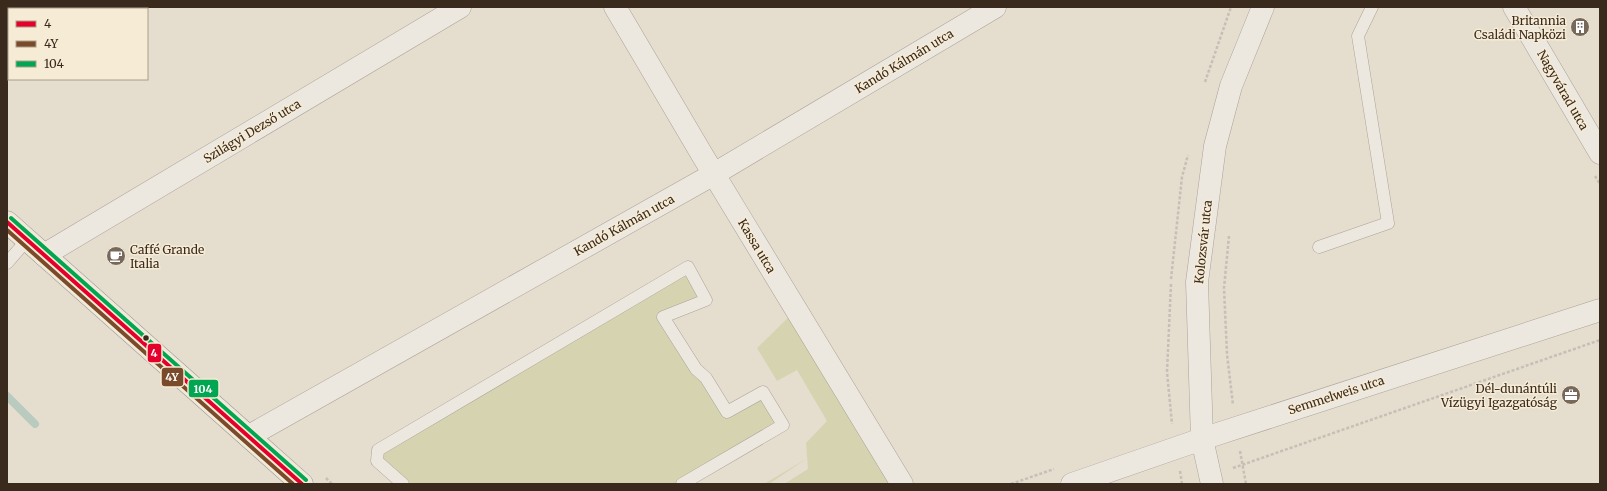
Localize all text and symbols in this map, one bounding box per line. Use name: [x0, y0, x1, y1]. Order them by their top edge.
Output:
legend: [8, 8, 148, 80]
place label: Britannia Családi Napközi: [1474, 13, 1567, 42]
text: 4: [44, 16, 52, 31]
building icon: Britannia Családi Napközi: [1569, 16, 1591, 38]
street label: Kandó Kálmán utca: [852, 25, 957, 96]
text: 4Y: [44, 36, 58, 51]
street label: Nagyvárad utca: [1534, 47, 1592, 133]
text: 104: [44, 56, 64, 71]
street label: Szilágyi Dezső utca: [201, 96, 304, 166]
street label: Kandó Kálmán utca: [571, 191, 677, 259]
street label: Kolozsvár utca: [1191, 199, 1215, 285]
street label: Kassa utca: [735, 216, 779, 276]
place label: Caffé Grande Italia: [130, 242, 204, 271]
cafe icon: Caffé Grande Italia: [105, 245, 127, 267]
unlabelled marker: [141, 333, 151, 343]
line badge: 4: [147, 343, 162, 363]
text: 4: [151, 346, 158, 360]
line badge: 4Y: [161, 367, 184, 387]
text: 4Y: [165, 370, 179, 384]
street label: Semmelweis utca: [1286, 372, 1387, 418]
line badge: 104: [188, 379, 219, 398]
place label: Dél-dunántúli Vízügyi Igazgatóság: [1440, 381, 1558, 410]
text: 104: [194, 382, 212, 396]
office icon: Dél-dunántúli Vízügyi Igazgatóság: [1560, 384, 1582, 406]

